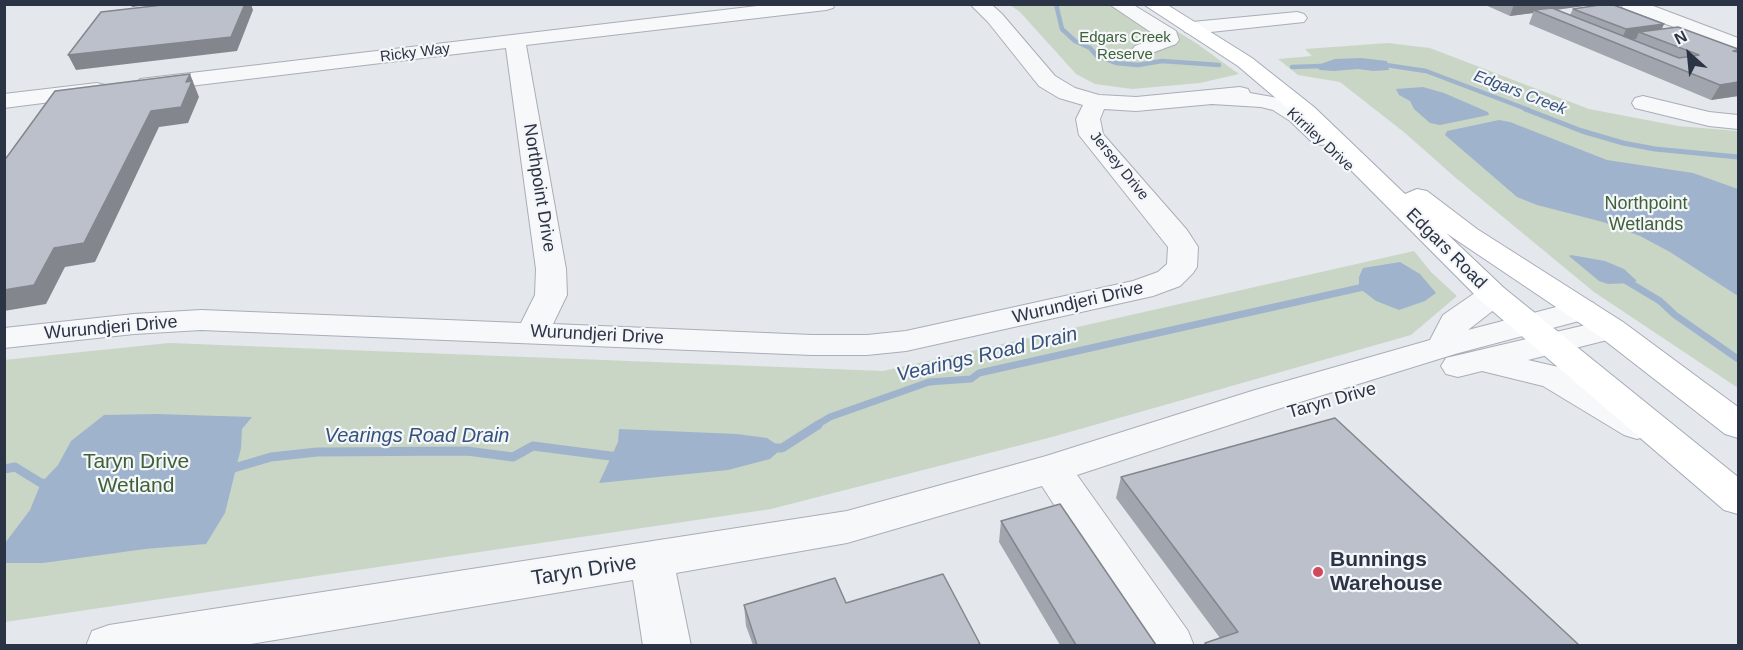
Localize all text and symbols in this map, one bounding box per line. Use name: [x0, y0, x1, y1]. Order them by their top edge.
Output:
north arrow: [1659, 24, 1719, 84]
text: N: [1672, 27, 1690, 48]
park label: Edgars Creek Reserve: [1079, 29, 1171, 64]
street label: Ricky Way: [379, 40, 451, 66]
water label: Edgars Creek: [1471, 67, 1569, 119]
street label: Kirriley Drive: [1283, 104, 1357, 176]
street label: Northpoint Drive: [518, 122, 560, 254]
street label: Jersey Drive: [1086, 128, 1152, 204]
park label: Northpoint Wetlands: [1604, 193, 1688, 236]
street label: Edgars Road: [1401, 204, 1491, 294]
street label: Wurundjeri Drive: [1010, 277, 1146, 329]
street label: Wurundjeri Drive: [43, 311, 179, 345]
street label: Wurundjeri Drive: [530, 321, 664, 349]
water label: Vearings Road Drain: [894, 323, 1080, 387]
street label: Taryn Drive: [1285, 378, 1379, 424]
water label: Vearings Road Drain: [325, 424, 509, 448]
park label: Taryn Drive Wetland: [83, 449, 189, 499]
place label: Bunnings Warehouse: [1330, 547, 1442, 597]
street label: Taryn Drive: [530, 550, 638, 592]
marker: Bunnings Warehouse: [1311, 565, 1325, 579]

